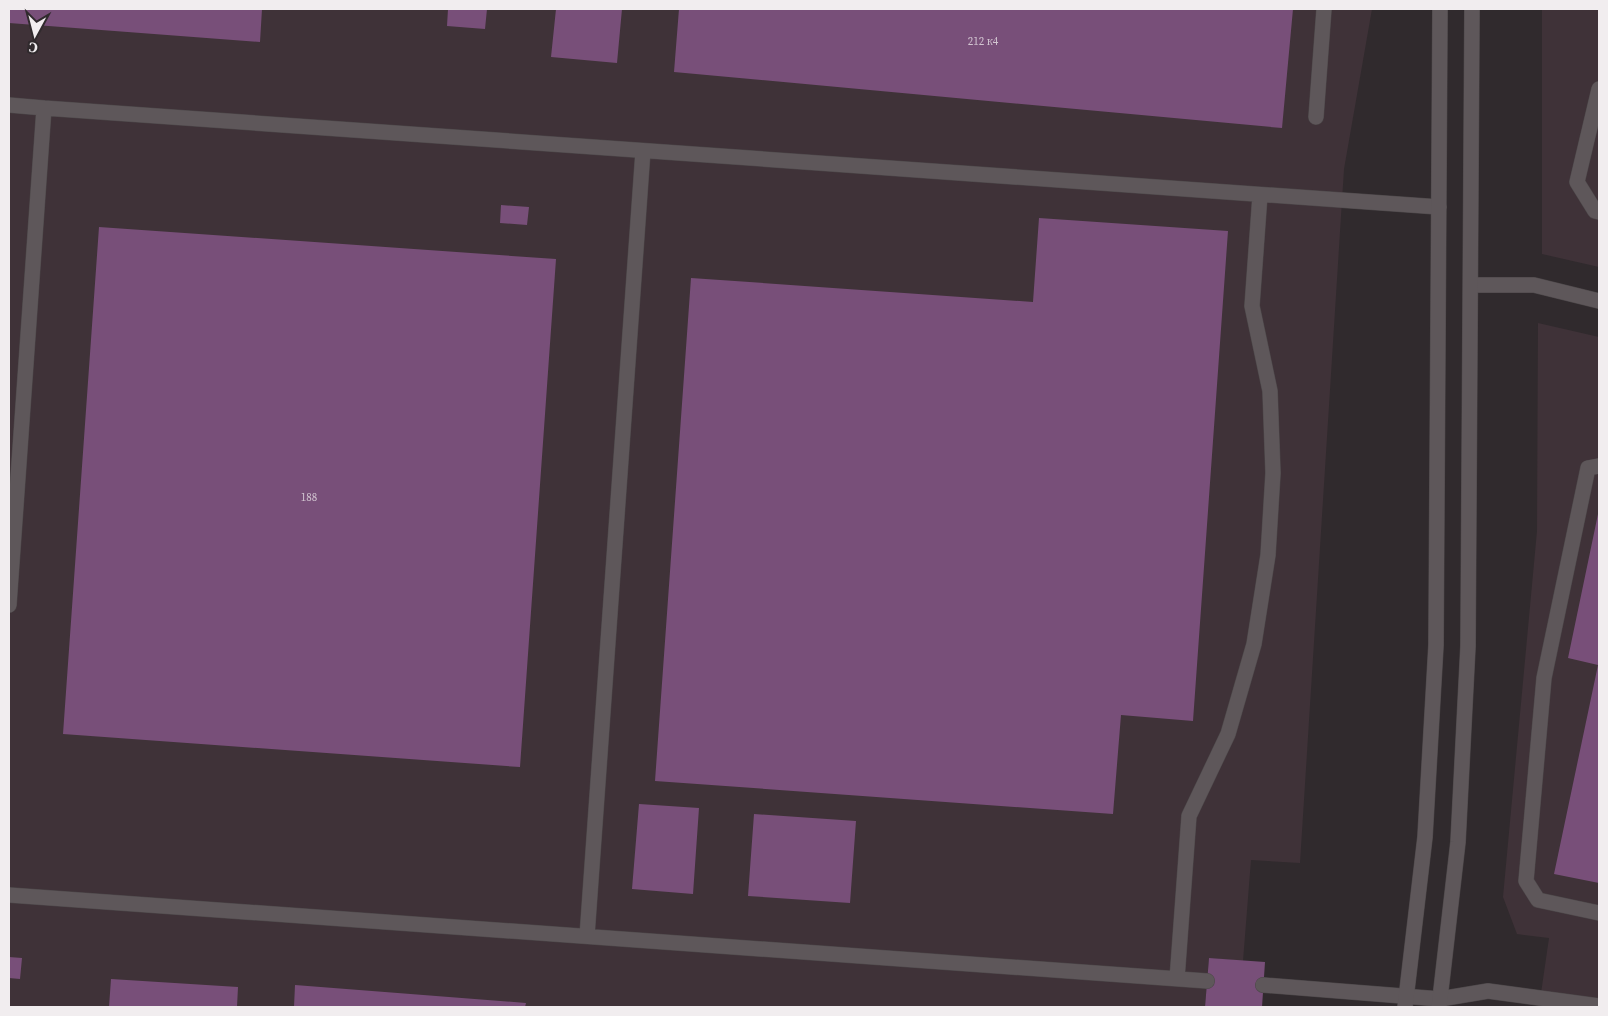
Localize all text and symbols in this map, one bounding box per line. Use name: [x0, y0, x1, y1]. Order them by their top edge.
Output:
north arrow: [10, 10, 60, 60]
house number: 212 к4: [968, 34, 999, 49]
text: С: [28, 37, 39, 58]
house number: 188: [301, 490, 317, 505]

